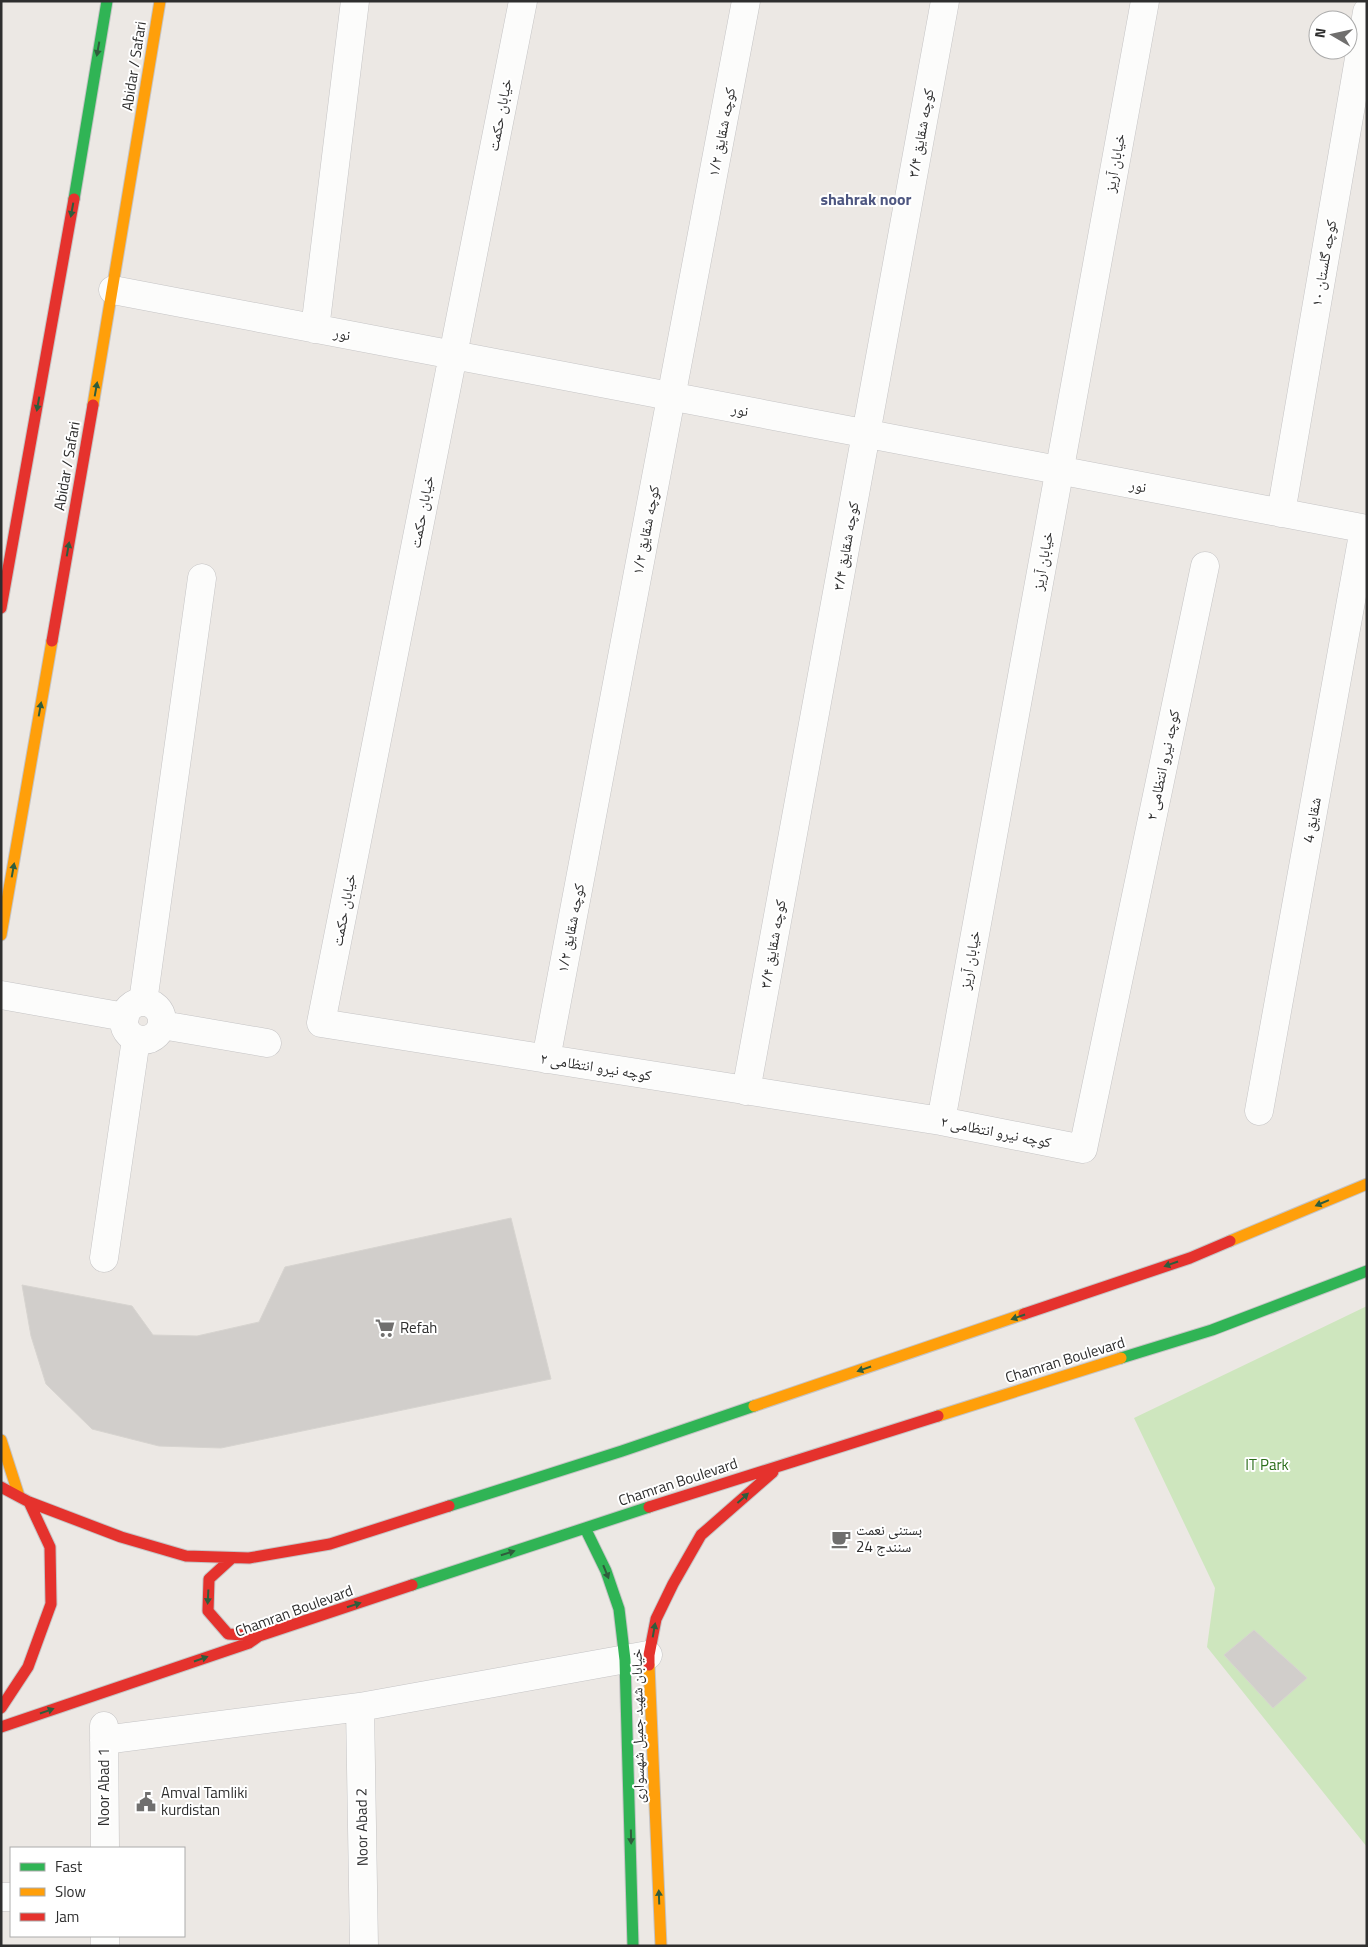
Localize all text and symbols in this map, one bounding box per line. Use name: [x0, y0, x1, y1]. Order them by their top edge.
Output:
north arrow: [1308, 10, 1358, 60]
street label: Abidar / Safari: [115, 20, 152, 112]
text: N: [1309, 26, 1331, 39]
one-way arrow: [94, 42, 102, 58]
street label: خیابان حکمت: [481, 76, 518, 153]
street label: کوچه شقایق ۱/۲: [702, 85, 741, 178]
street label: کوچه شقایق ۳/۴: [901, 87, 940, 179]
street label: خیابان آریز: [1098, 131, 1131, 195]
district label: shahrak noor: [820, 187, 912, 211]
one-way arrow: [67, 202, 75, 218]
street label: کوچه گلستان ۱۰: [1305, 218, 1342, 308]
street label: نور: [331, 320, 353, 346]
one-way arrow: [92, 381, 100, 397]
street label: نور: [729, 396, 751, 422]
one-way arrow: [34, 397, 42, 413]
street label: Abidar / Safari: [47, 420, 86, 512]
street label: نور: [1127, 472, 1149, 498]
street label: خیابان حکمت: [403, 473, 440, 550]
street label: کوچه شقایق ۱/۲: [626, 483, 665, 576]
street label: کوچه شقایق ۳/۴: [826, 500, 865, 592]
street label: خیابان آریز: [1026, 529, 1059, 593]
one-way arrow: [64, 541, 72, 557]
one-way arrow: [37, 701, 45, 717]
street label: کوچه نیرو انتظامی ۲: [1140, 708, 1185, 822]
street label: شقایق 4: [1296, 795, 1327, 845]
one-way arrow: [9, 861, 17, 877]
street label: خیابان حکمت: [325, 871, 362, 948]
street label: کوچه شقایق ۱/۲: [551, 881, 590, 974]
street label: کوچه شقایق ۳/۴: [753, 898, 792, 990]
street label: خیابان آریز: [953, 928, 986, 992]
street label: کوچه نیرو انتظامی ۲: [539, 1046, 653, 1087]
street label: کوچه نیرو انتظامی ۲: [939, 1110, 1053, 1154]
one-way arrow: [1314, 1199, 1329, 1207]
one-way arrow: [1164, 1261, 1179, 1269]
one-way arrow: [1010, 1314, 1025, 1321]
place label: Refah: [400, 1316, 437, 1339]
supermarket icon: Refah: [374, 1317, 396, 1339]
street label: Chamran Boulevard: [1002, 1330, 1127, 1389]
one-way arrow: [856, 1366, 871, 1373]
street label: Chamran Boulevard: [615, 1451, 740, 1512]
park label: IT Park: [1245, 1453, 1289, 1476]
one-way arrow: [737, 1493, 750, 1504]
place label: بستنی نعمت سنندج 24: [856, 1518, 922, 1558]
cafe icon: بستنی نعمت سنندج 24: [830, 1528, 852, 1550]
one-way arrow: [501, 1549, 516, 1557]
one-way arrow: [602, 1565, 610, 1580]
street label: Chamran Boulevard: [232, 1579, 356, 1643]
one-way arrow: [204, 1589, 212, 1605]
one-way arrow: [347, 1600, 362, 1608]
one-way arrow: [650, 1622, 658, 1638]
street label: خیابان شهید جمیل شهسواری: [625, 1648, 650, 1804]
one-way arrow: [194, 1655, 209, 1662]
one-way arrow: [40, 1707, 55, 1714]
street label: Noor Abad 1: [92, 1748, 115, 1826]
place label: Amval Tamliki kurdistan: [161, 1781, 248, 1821]
street label: Noor Abad 2: [349, 1788, 374, 1866]
public building icon: Amval Tamliki kurdistan: [135, 1791, 157, 1813]
one-way arrow: [627, 1829, 635, 1845]
legend: [10, 1847, 185, 1937]
text: Fast: [55, 1855, 83, 1878]
text: Slow: [55, 1880, 86, 1903]
one-way arrow: [654, 1889, 662, 1905]
text: Jam: [55, 1905, 79, 1928]

